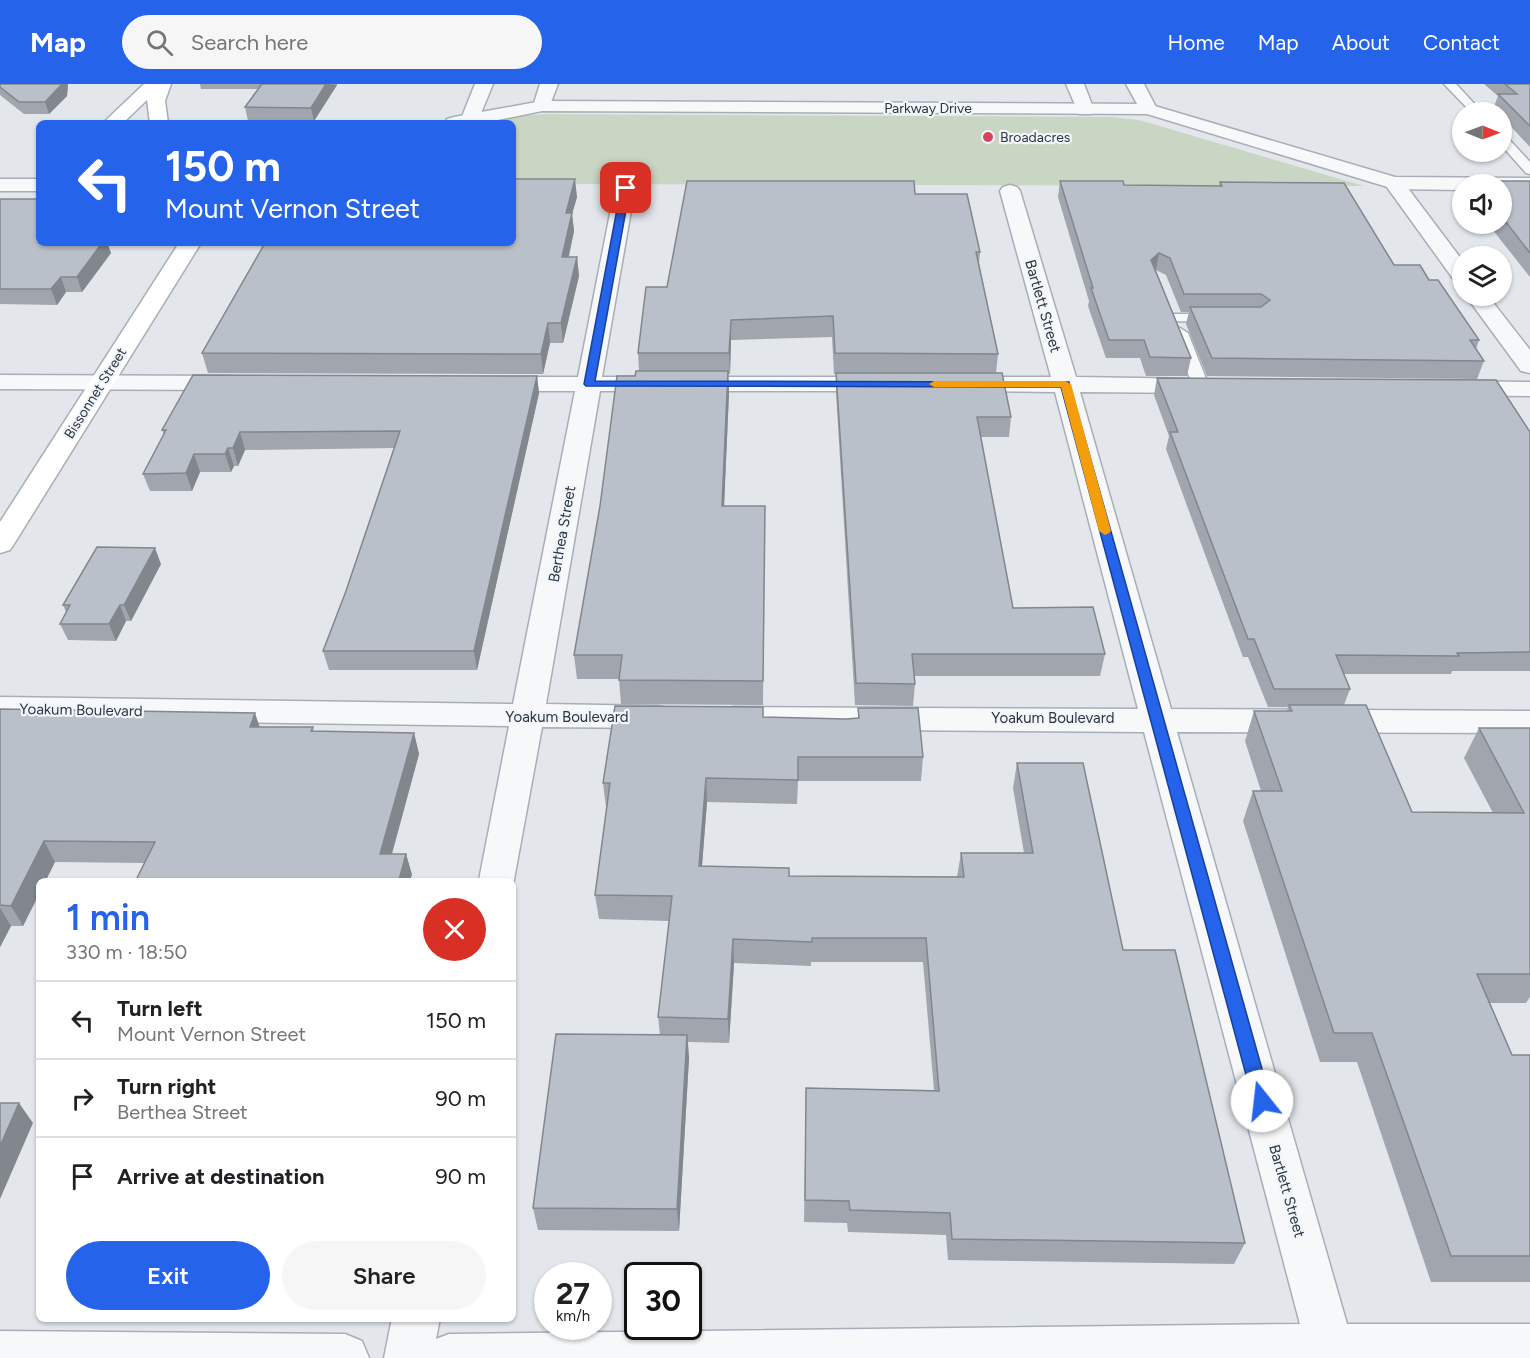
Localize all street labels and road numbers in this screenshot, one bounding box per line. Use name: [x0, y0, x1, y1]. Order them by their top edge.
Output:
street label: Parkway Drive: [884, 100, 972, 117]
street label: Bartlett Street: [1021, 257, 1065, 355]
street label: Bissonnet Street: [61, 345, 130, 442]
street label: Berthea Street: [545, 484, 579, 584]
street label: Yoakum Boulevard: [19, 700, 143, 720]
street label: Yoakum Boulevard: [505, 708, 629, 726]
street label: Yoakum Boulevard: [991, 709, 1115, 727]
street label: Bartlett Street: [1265, 1142, 1309, 1240]

